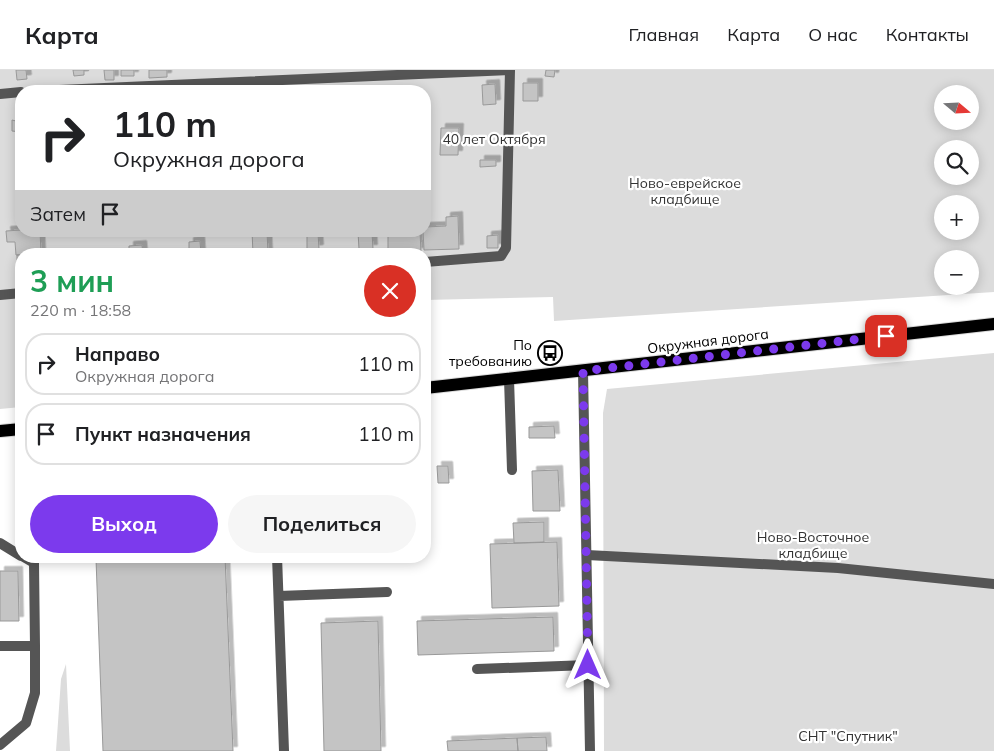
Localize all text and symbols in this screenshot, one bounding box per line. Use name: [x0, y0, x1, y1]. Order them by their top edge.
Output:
text: Карта: [25, 20, 99, 50]
text: Главная: [629, 23, 699, 46]
text: Карта: [727, 23, 780, 46]
text: О нас: [808, 23, 858, 46]
text: Контакты: [886, 23, 969, 46]
north arrow: [934, 85, 979, 130]
map controls: [934, 85, 979, 295]
text: 110 m: [113, 102, 217, 146]
icon: right: [30, 105, 95, 170]
park label: 40 лет Октября: [442, 130, 546, 148]
button: search: [934, 140, 979, 185]
text: Окружная дорога: [113, 145, 305, 173]
park label: Ново-еврейское кладбище: [629, 174, 741, 208]
button: +: [934, 195, 979, 240]
icon: arrive: [96, 200, 124, 228]
text: Затем: [30, 202, 86, 226]
button: −: [934, 250, 979, 295]
text: 3 мин: [30, 262, 114, 300]
button: close: [364, 265, 416, 317]
text: 220 m · 18:58: [30, 300, 131, 320]
pin: [865, 315, 907, 357]
icon: arrive: [872, 322, 900, 350]
street label: Окружная дорога: [646, 325, 770, 357]
place label: По требованию: [449, 336, 532, 370]
bus stop icon: По требованию: [537, 340, 563, 366]
text: Направо: [75, 342, 160, 366]
icon: right: [32, 350, 60, 378]
text: 110 m: [358, 352, 414, 376]
text: Окружная дорога: [75, 366, 214, 386]
icon: arrive: [32, 420, 60, 448]
text: Пункт назначения: [75, 422, 251, 446]
text: 110 m: [358, 422, 414, 446]
button: Выход: [30, 495, 218, 553]
button: Поделиться: [228, 495, 416, 553]
park label: Ново-Восточное кладбище: [757, 528, 869, 562]
position arrow: [561, 638, 613, 690]
park label: СНТ "Спутник": [798, 727, 898, 745]

